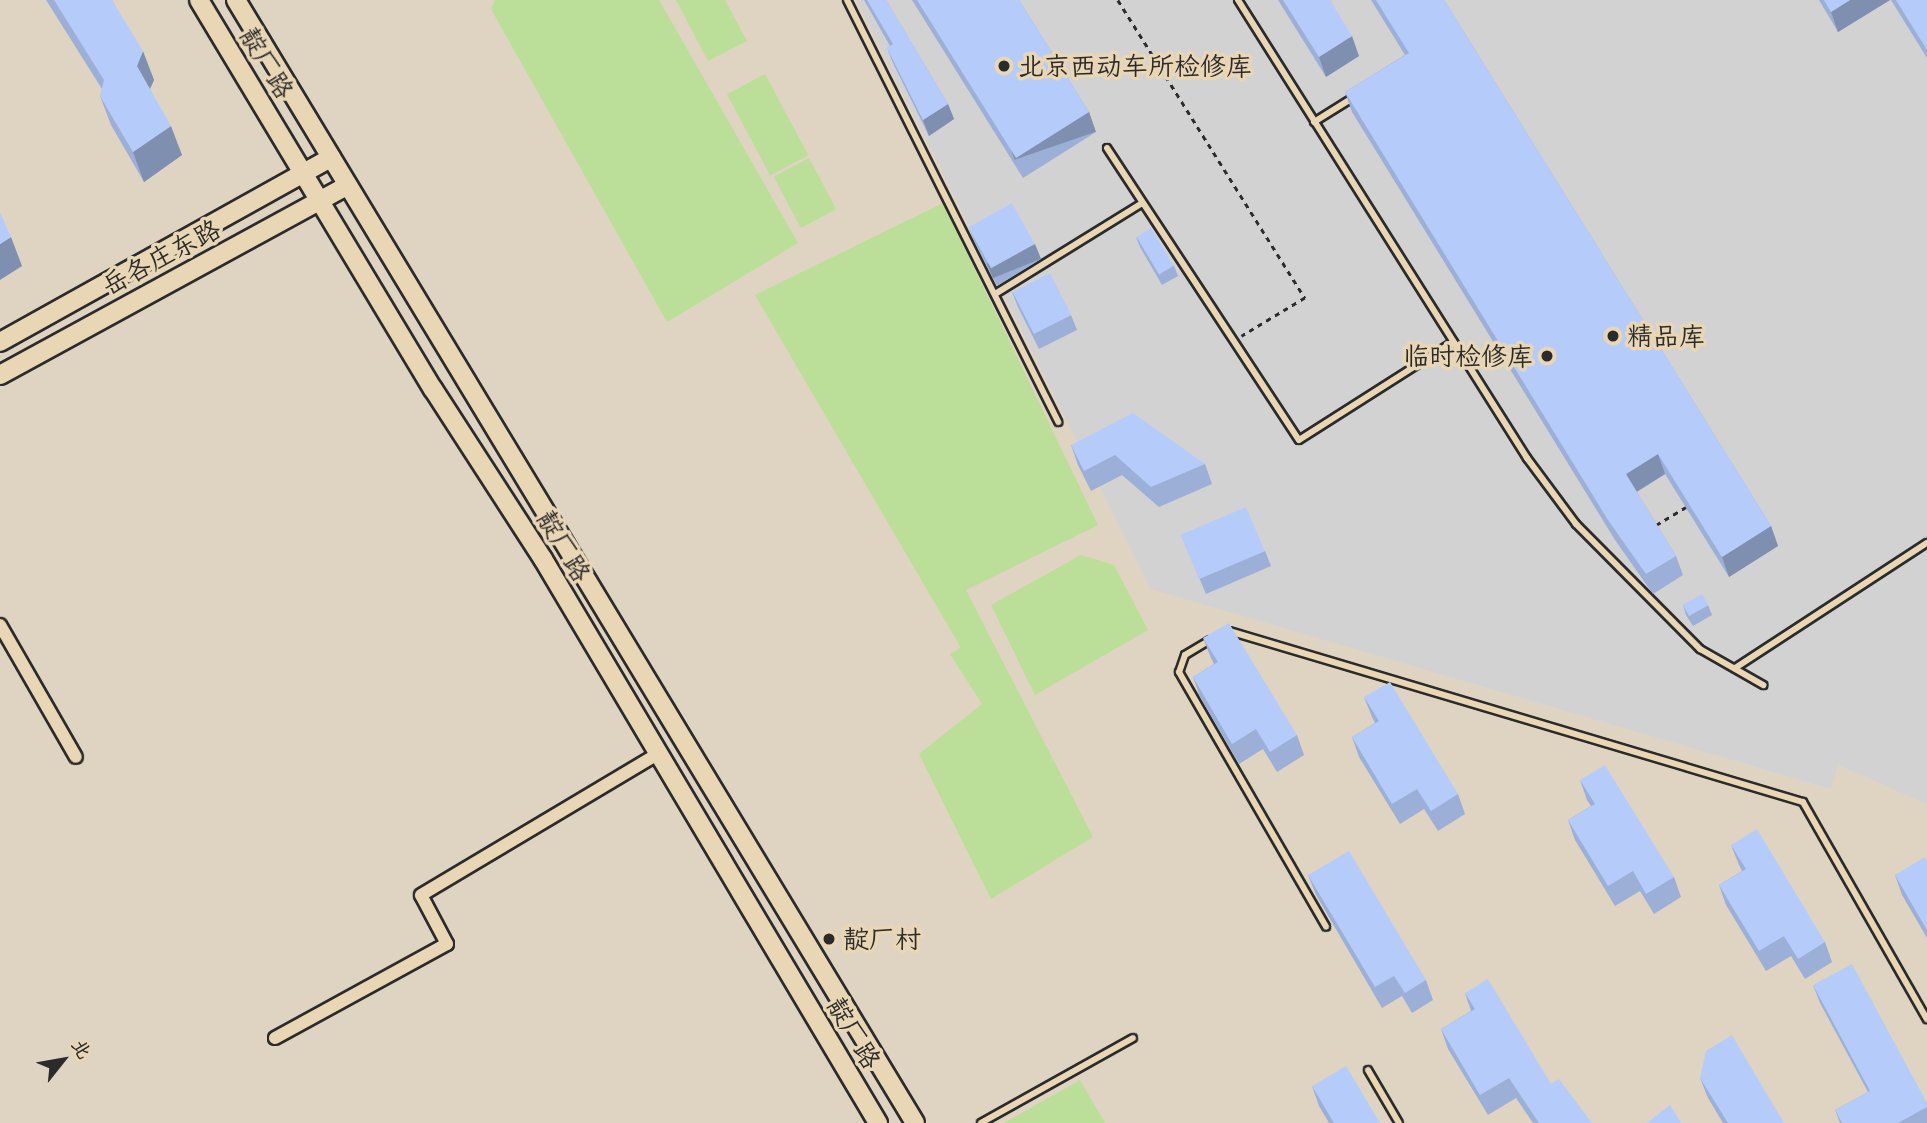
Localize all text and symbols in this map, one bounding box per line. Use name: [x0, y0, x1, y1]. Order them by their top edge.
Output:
street label: 靛厂路: [234, 22, 300, 104]
place label: 北京西动车所检修库: [1018, 50, 1252, 82]
marker: 北京西动车所检修库: [996, 58, 1012, 74]
street label: 岳各庄东路: [96, 213, 226, 301]
place label: 精品库: [1627, 320, 1705, 352]
marker: 精品库: [1605, 328, 1621, 344]
place label: 临时检修库: [1403, 340, 1533, 372]
marker: 临时检修库: [1539, 348, 1555, 364]
street label: 靛厂路: [531, 505, 597, 587]
place label: 靛厂村: [843, 923, 921, 955]
marker: 靛厂村: [821, 931, 837, 947]
street label: 靛厂路: [821, 992, 887, 1074]
north arrow: [28, 1025, 98, 1095]
text: 北: [66, 1034, 97, 1064]

